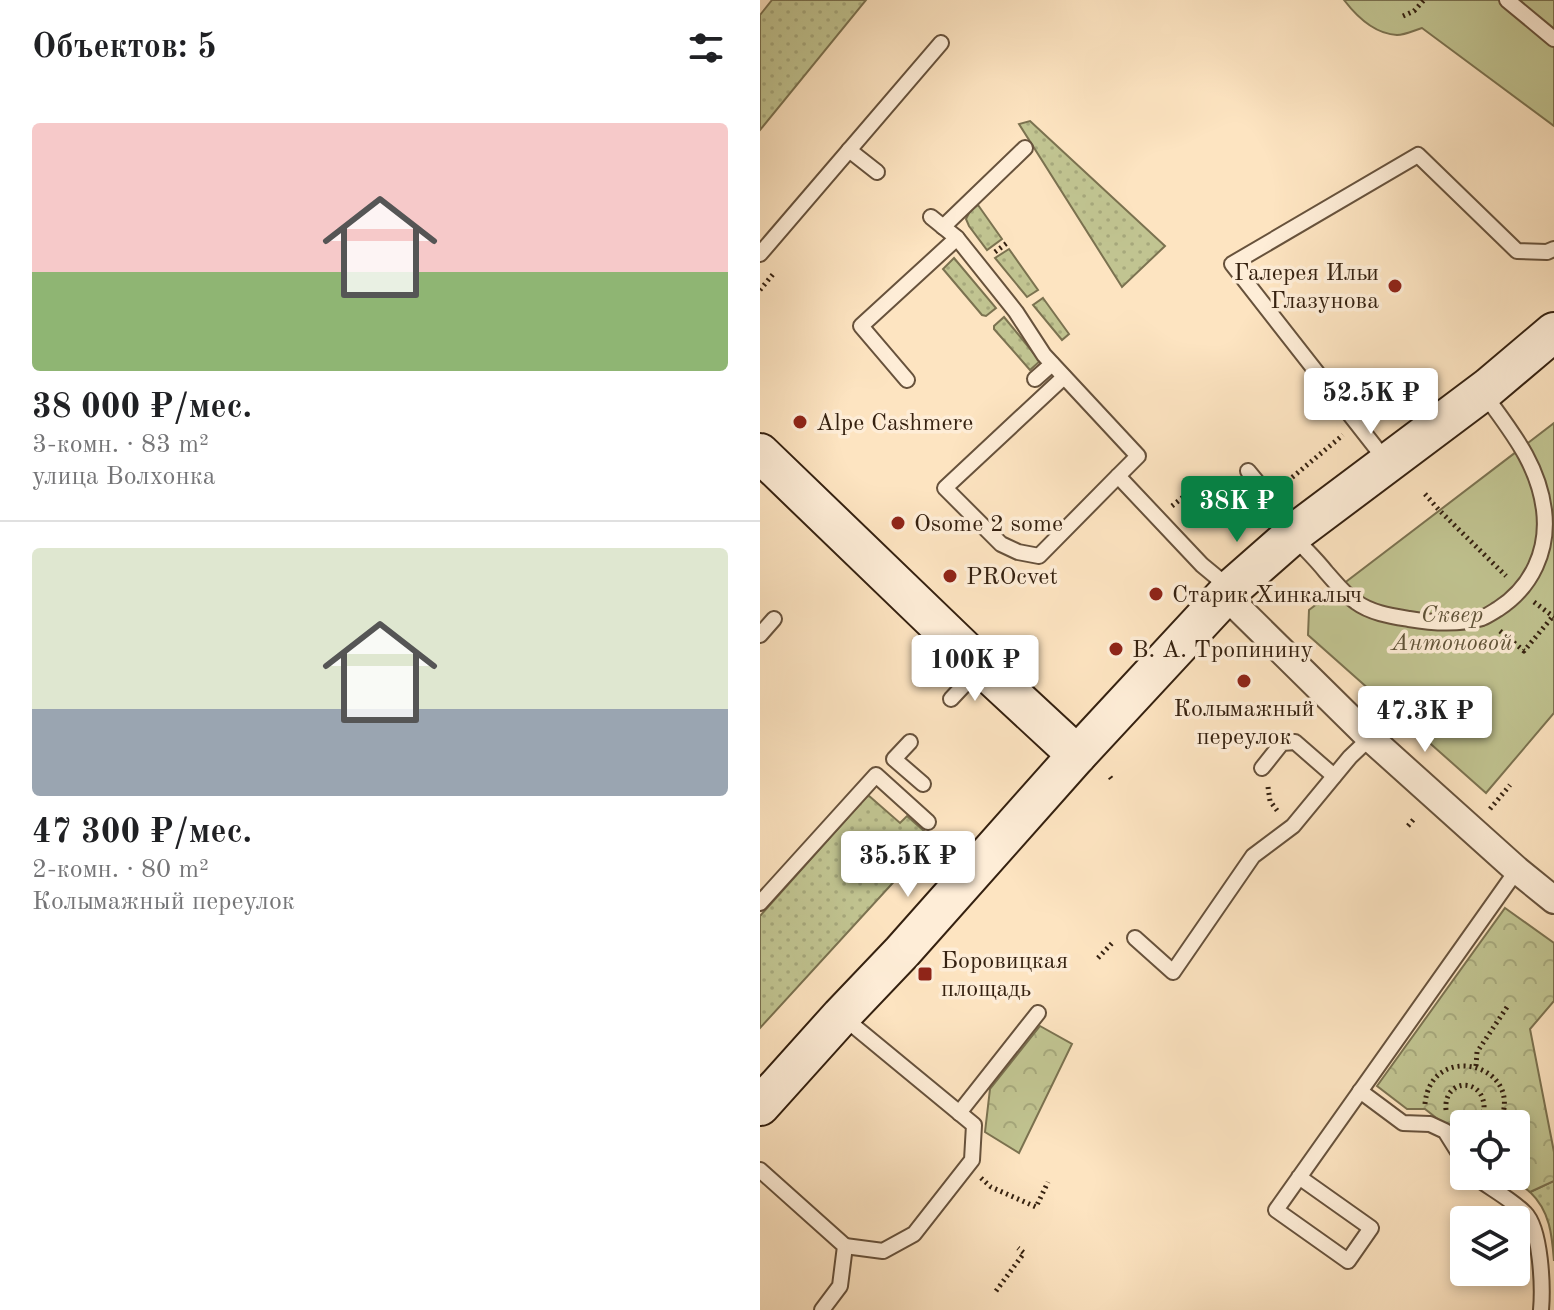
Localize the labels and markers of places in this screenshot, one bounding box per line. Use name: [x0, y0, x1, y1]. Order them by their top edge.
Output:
place label: Галерея Ильи Глазунова: [1234, 262, 1379, 314]
marker: Галерея Ильи Глазунова: [1386, 277, 1404, 295]
pin: 52.5K ₽: [1297, 368, 1445, 436]
place label: Alpe Cashmere: [816, 412, 973, 436]
marker: Alpe Cashmere: [791, 413, 809, 431]
pin: 38K ₽: [1181, 476, 1293, 544]
place label: Osome 2 some: [914, 513, 1063, 537]
marker: Osome 2 some: [889, 514, 907, 532]
place label: PROcvet: [966, 566, 1058, 590]
marker: PROcvet: [941, 567, 959, 585]
place label: Старик Хинкалыч: [1172, 584, 1362, 608]
marker: Старик Хинкалыч: [1147, 585, 1165, 603]
pin: 100K ₽: [910, 635, 1040, 703]
place label: В. А. Тропинину: [1132, 639, 1314, 663]
marker: В. А. Тропинину: [1107, 640, 1125, 658]
marker: Колымажный переулок: [1235, 672, 1253, 690]
pin: 47.3K ₽: [1351, 686, 1499, 754]
place label: Колымажный переулок: [1174, 698, 1314, 750]
pin: 35.5K ₽: [834, 831, 982, 899]
place label: Боровицкая площадь: [941, 950, 1068, 1002]
marker: Боровицкая площадь: [916, 965, 934, 983]

